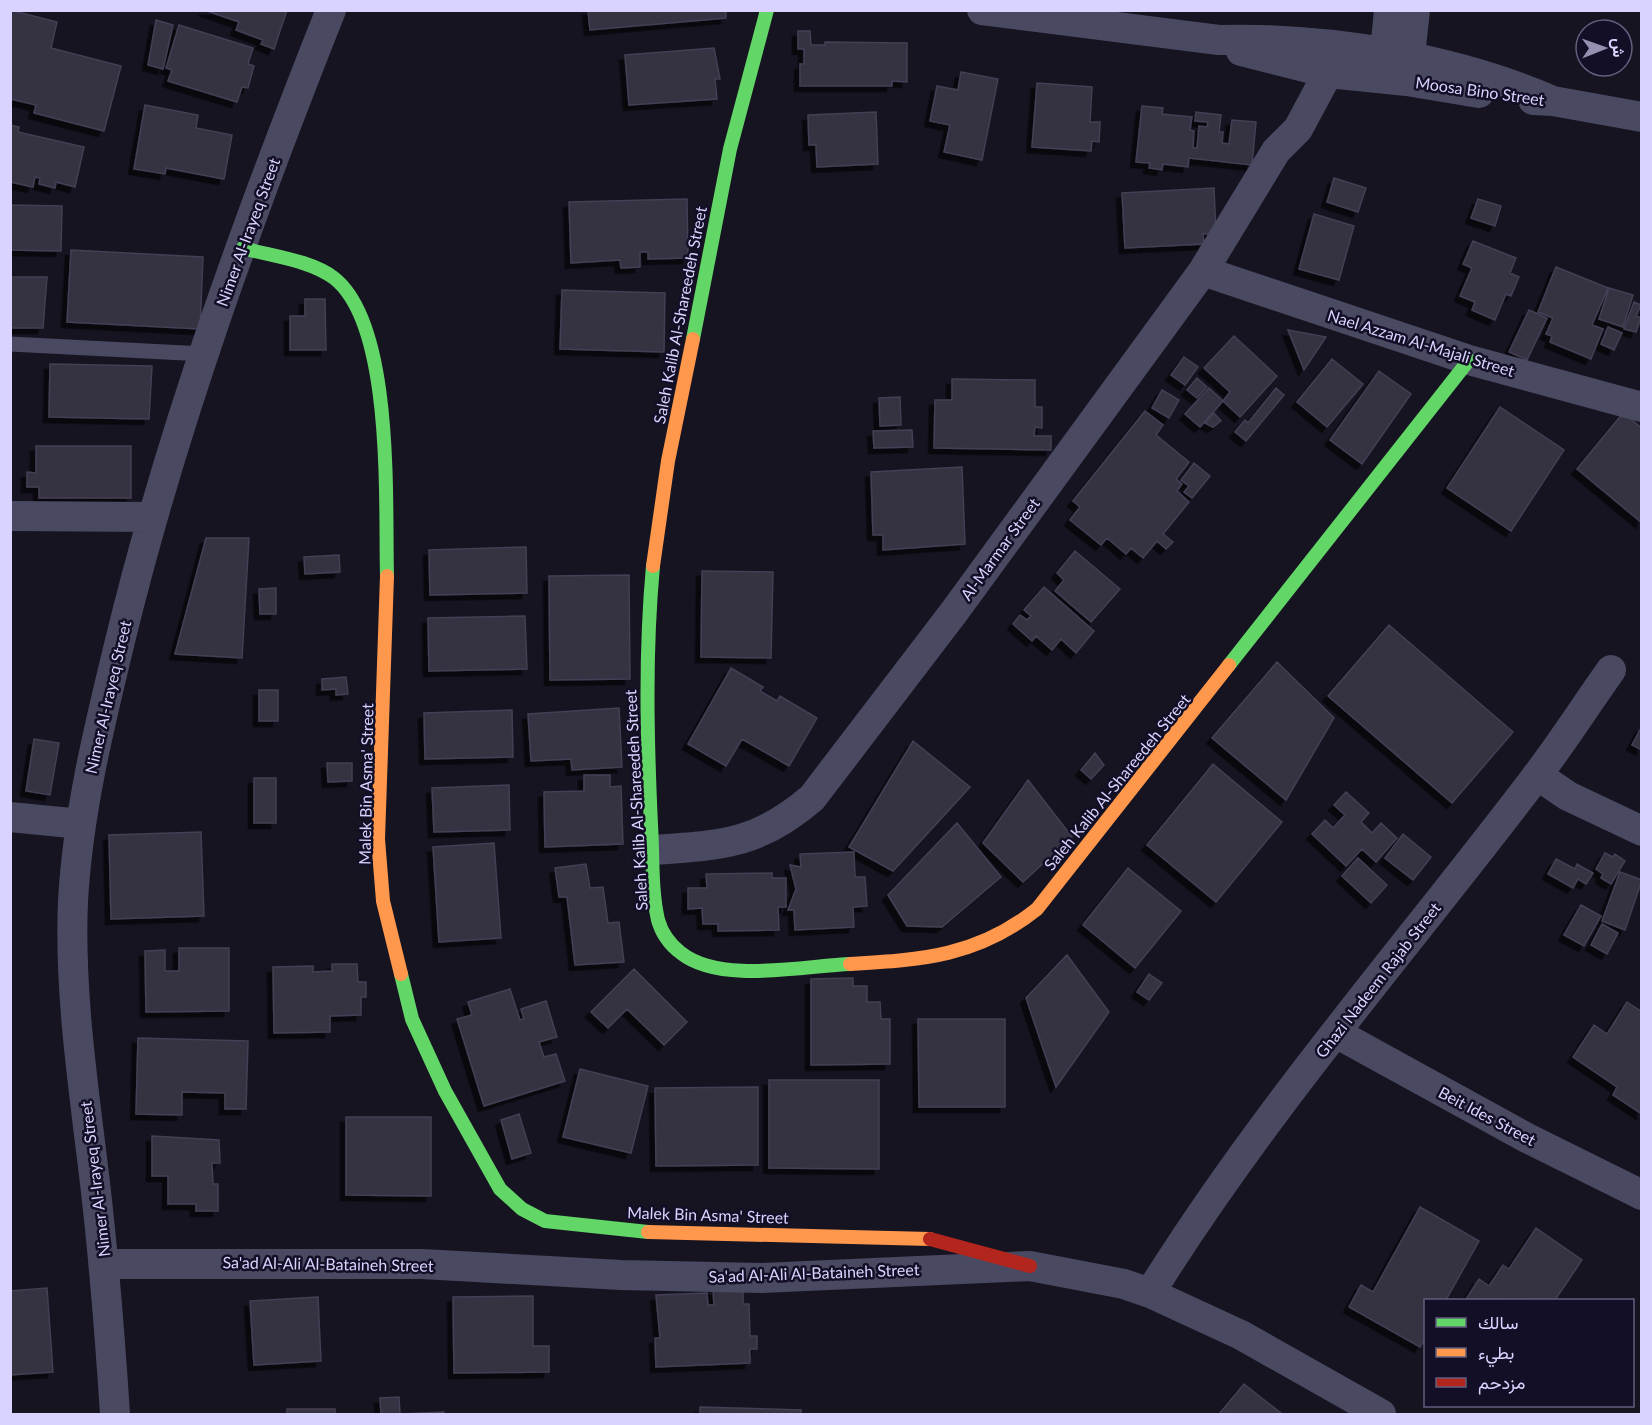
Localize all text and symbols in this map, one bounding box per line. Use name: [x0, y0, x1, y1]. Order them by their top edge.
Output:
north arrow: [1574, 18, 1634, 78]
text: ش: [1609, 38, 1629, 58]
street label: Moosa Bino Street: [1414, 72, 1546, 109]
street label: Nimer Al-Irayeq Street: [212, 155, 283, 309]
street label: Saleh Kalib Al-Shareedeh Street: [649, 204, 710, 425]
street label: Nael Azzam Al-Majali Street: [1325, 305, 1517, 380]
street label: Al-Marmar Street: [956, 494, 1043, 604]
street label: Nimer Al-Irayeq Street: [81, 618, 134, 775]
street label: Saleh Kalib Al-Shareedeh Street: [620, 689, 651, 911]
street label: Saleh Kalib Al-Shareedeh Street: [1040, 690, 1194, 874]
street label: Malek Bin Asma' Street: [355, 703, 376, 865]
street label: Ghazi Nadeem Rajab Street: [1311, 898, 1444, 1061]
street label: Beit Ides Street: [1435, 1082, 1539, 1149]
street label: Nimer Al-Irayeq Street: [76, 1100, 113, 1258]
street label: Malek Bin Asma' Street: [627, 1202, 789, 1227]
street label: Sa'ad Al-Ali Al-Bataineh Street: [222, 1252, 434, 1275]
street label: Sa'ad Al-Ali Al-Bataineh Street: [708, 1259, 920, 1286]
legend: [1424, 1299, 1634, 1407]
text: سالك: [1478, 1311, 1518, 1333]
text: بطيء: [1478, 1341, 1514, 1368]
text: مزدحم: [1478, 1371, 1525, 1395]

